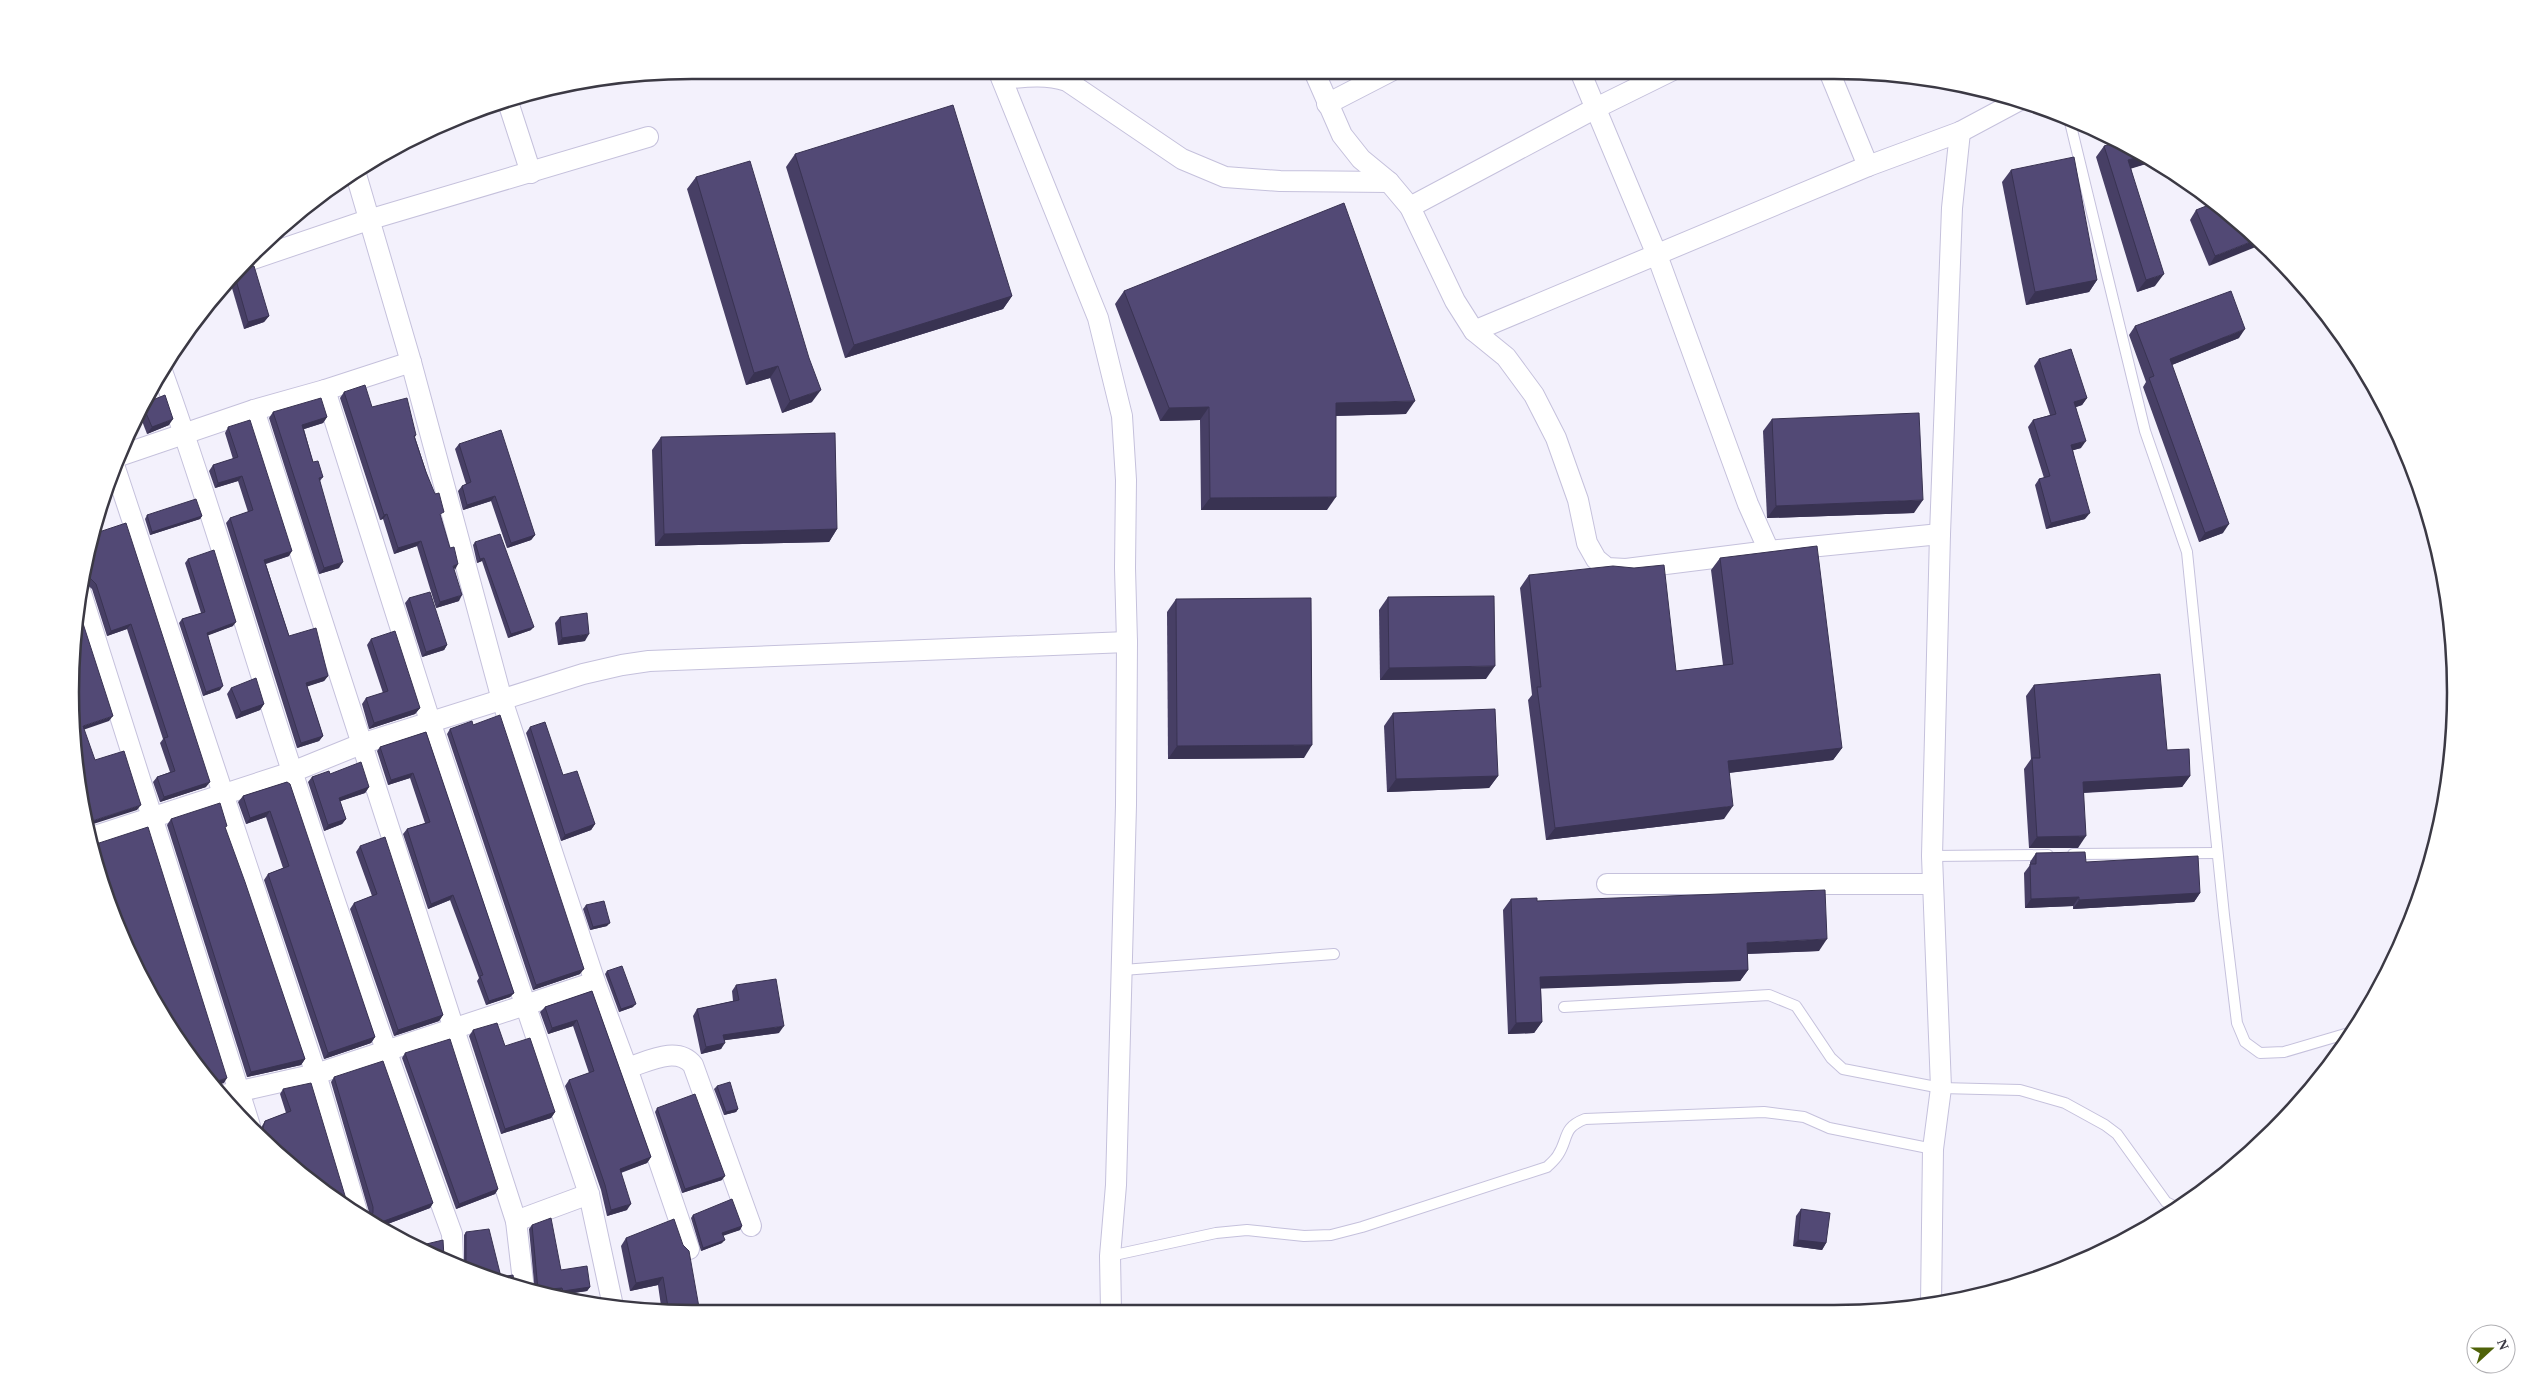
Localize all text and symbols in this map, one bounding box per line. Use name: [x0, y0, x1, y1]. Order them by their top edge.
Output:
north arrow: [2466, 1324, 2516, 1374]
text: N: [2494, 1337, 2511, 1352]

